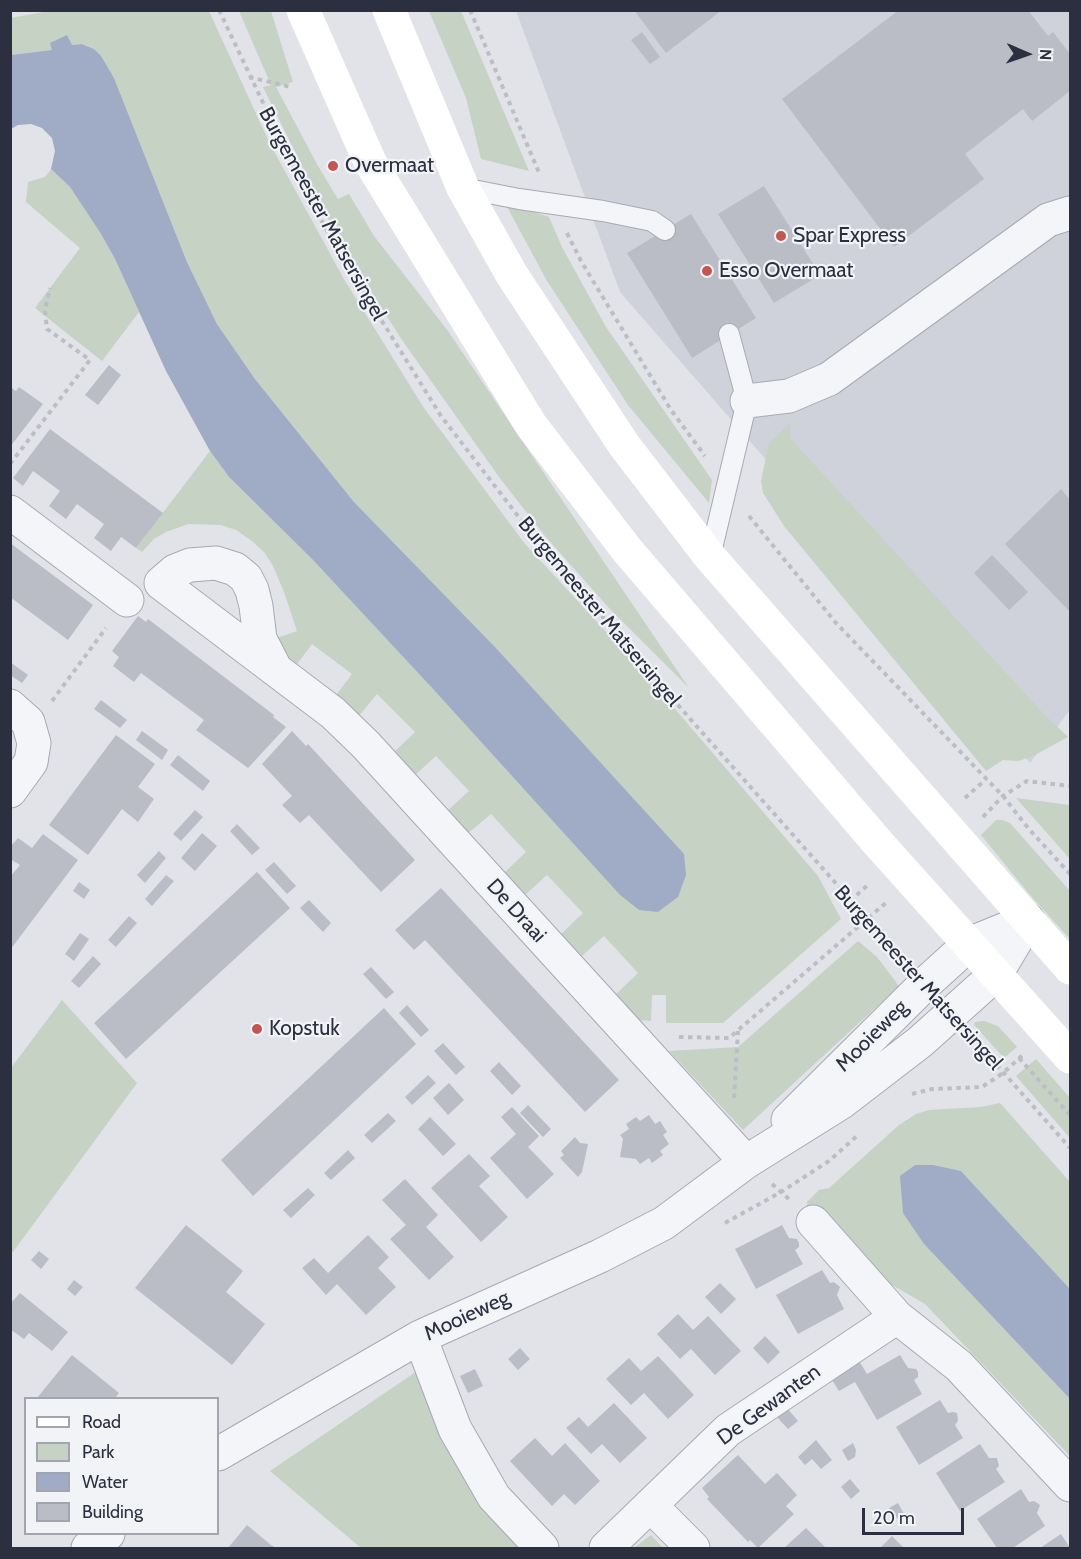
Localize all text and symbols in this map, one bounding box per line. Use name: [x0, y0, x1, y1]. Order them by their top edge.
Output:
north arrow: [997, 24, 1057, 84]
text: N: [1036, 49, 1055, 61]
street label: Burgemeester Matsersingel: [253, 103, 391, 325]
place label: Overmaat: [345, 153, 434, 179]
marker: Overmaat: [326, 159, 340, 173]
place label: Spar Express: [793, 223, 906, 249]
marker: Spar Express: [774, 229, 788, 243]
place label: Esso Overmaat: [719, 258, 853, 284]
marker: Esso Overmaat: [700, 264, 714, 278]
street label: Burgemeester Matsersingel: [512, 512, 686, 712]
street label: De Draai: [481, 874, 551, 948]
street label: Burgemeester Matsersingel: [828, 880, 1008, 1076]
street label: Mooieweg: [831, 995, 913, 1077]
place label: Kopstuk: [269, 1016, 340, 1042]
marker: Kopstuk: [250, 1022, 264, 1036]
street label: Mooieweg: [420, 1285, 514, 1347]
street label: De Gewanten: [712, 1359, 826, 1451]
legend: [24, 1397, 219, 1535]
text: Road: [82, 1411, 121, 1433]
text: Park: [82, 1441, 114, 1463]
text: Water: [82, 1471, 128, 1493]
scale bar: [865, 1496, 967, 1534]
text: Building: [82, 1501, 143, 1523]
text: 20 m: [873, 1507, 915, 1529]

